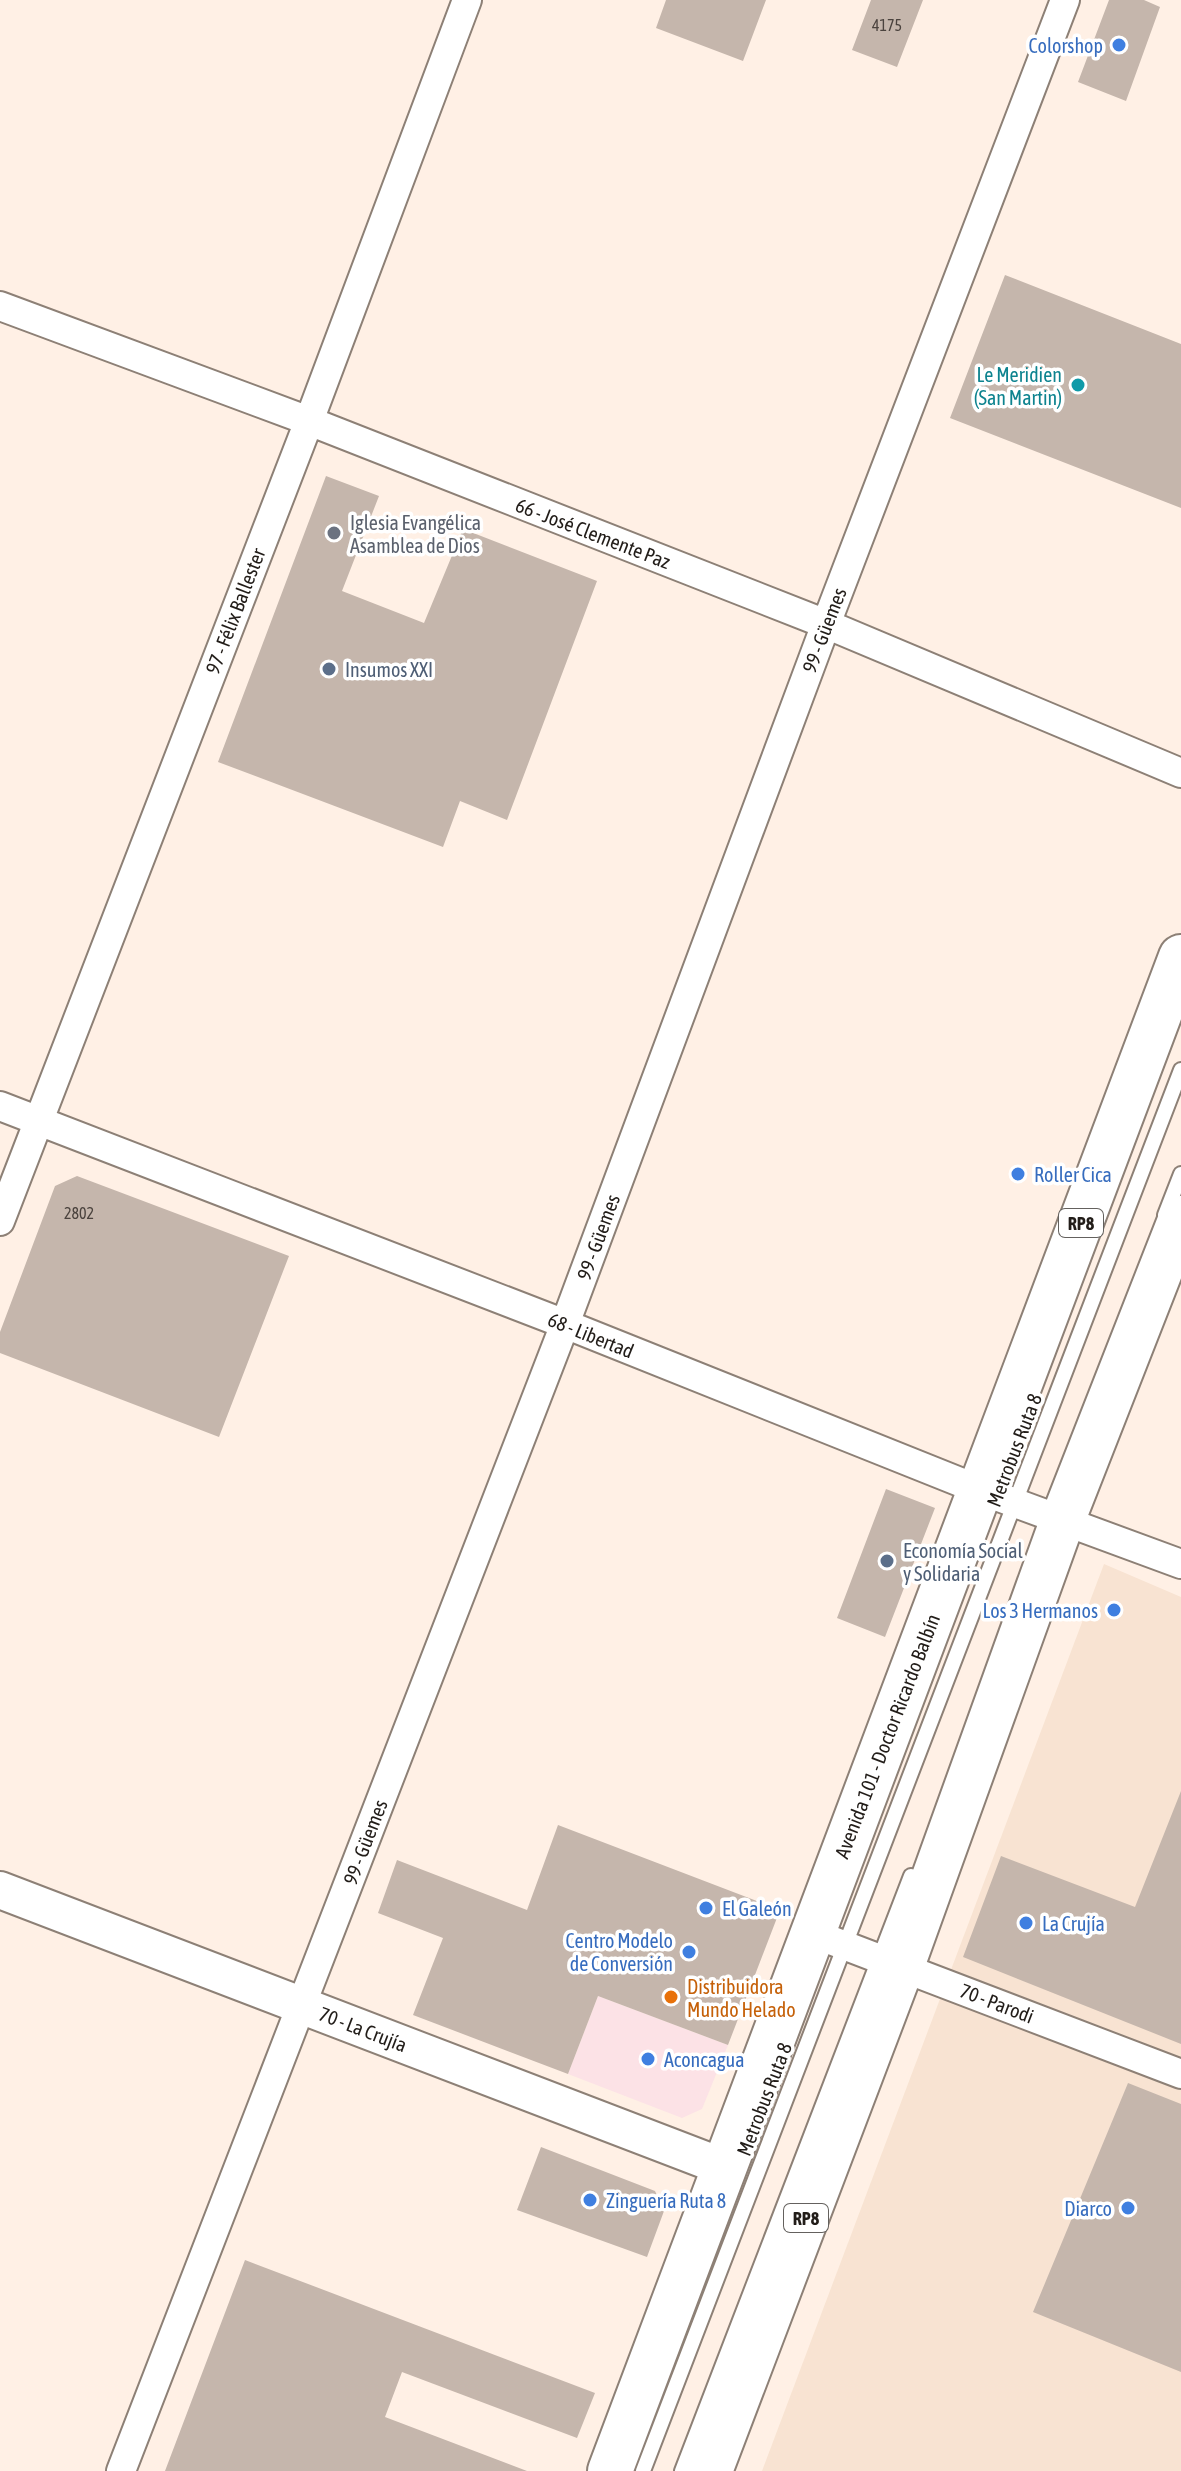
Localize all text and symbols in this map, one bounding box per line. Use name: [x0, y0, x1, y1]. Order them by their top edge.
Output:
house number: 4175: [872, 16, 902, 34]
place label: Colorshop: [1029, 34, 1103, 57]
marker: Colorshop: [1110, 36, 1128, 54]
place label: Le Meridien (San Martin): [974, 363, 1062, 409]
marker: Le Meridien (San Martin): [1069, 376, 1087, 394]
street label: 66 - José Clemente Paz: [513, 493, 673, 573]
place label: Iglesia Evangélica Asamblea de Dios: [350, 511, 481, 557]
marker: Iglesia Evangélica Asamblea de Dios: [325, 524, 343, 542]
street label: 97 - Félix Ballester: [201, 544, 270, 677]
street label: 99 - Güemes: [797, 584, 851, 676]
place label: Insumos XXI: [345, 658, 433, 681]
marker: Insumos XXI: [320, 660, 338, 678]
place label: Roller Cica: [1034, 1163, 1112, 1186]
marker: Roller Cica: [1009, 1165, 1027, 1183]
street label: 99 - Güemes: [572, 1191, 624, 1283]
house number: 2802: [64, 1204, 94, 1222]
road number: RP8: [1059, 1209, 1103, 1237]
street label: 68 - Libertad: [545, 1307, 637, 1363]
street label: Metrobus Ruta 8: [982, 1390, 1046, 1510]
place label: Economía Social y Solidaria: [903, 1539, 1024, 1585]
marker: Economía Social y Solidaria: [878, 1552, 896, 1570]
place label: Los 3 Hermanos: [982, 1599, 1098, 1622]
marker: Los 3 Hermanos: [1105, 1601, 1123, 1619]
street label: Avenida 101 - Doctor Ricardo Balbín: [830, 1611, 944, 1861]
street label: 99 - Güemes: [338, 1796, 392, 1888]
place label: El Galeón: [722, 1897, 792, 1920]
marker: El Galeón: [697, 1899, 715, 1917]
place label: La Crujía: [1042, 1912, 1105, 1935]
marker: La Crujía: [1017, 1914, 1035, 1932]
place label: Centro Modelo de Conversión: [566, 1929, 673, 1975]
marker: Centro Modelo de Conversión: [680, 1943, 698, 1961]
place label: Distribuidora Mundo Helado: [687, 1975, 796, 2021]
street label: 70 - Parodi: [957, 1978, 1037, 2028]
marker: Distribuidora Mundo Helado: [662, 1988, 680, 2006]
street label: 70 - La Crujía: [316, 2002, 410, 2056]
street label: Metrobus Ruta 8: [732, 2039, 796, 2159]
place label: Aconcagua: [664, 2048, 745, 2071]
marker: Aconcagua: [639, 2050, 657, 2068]
place label: Zinguería Ruta 8: [606, 2189, 726, 2212]
marker: Zinguería Ruta 8: [581, 2191, 599, 2209]
place label: Diarco: [1064, 2197, 1112, 2220]
marker: Diarco: [1119, 2199, 1137, 2217]
road number: RP8: [784, 2204, 828, 2232]

